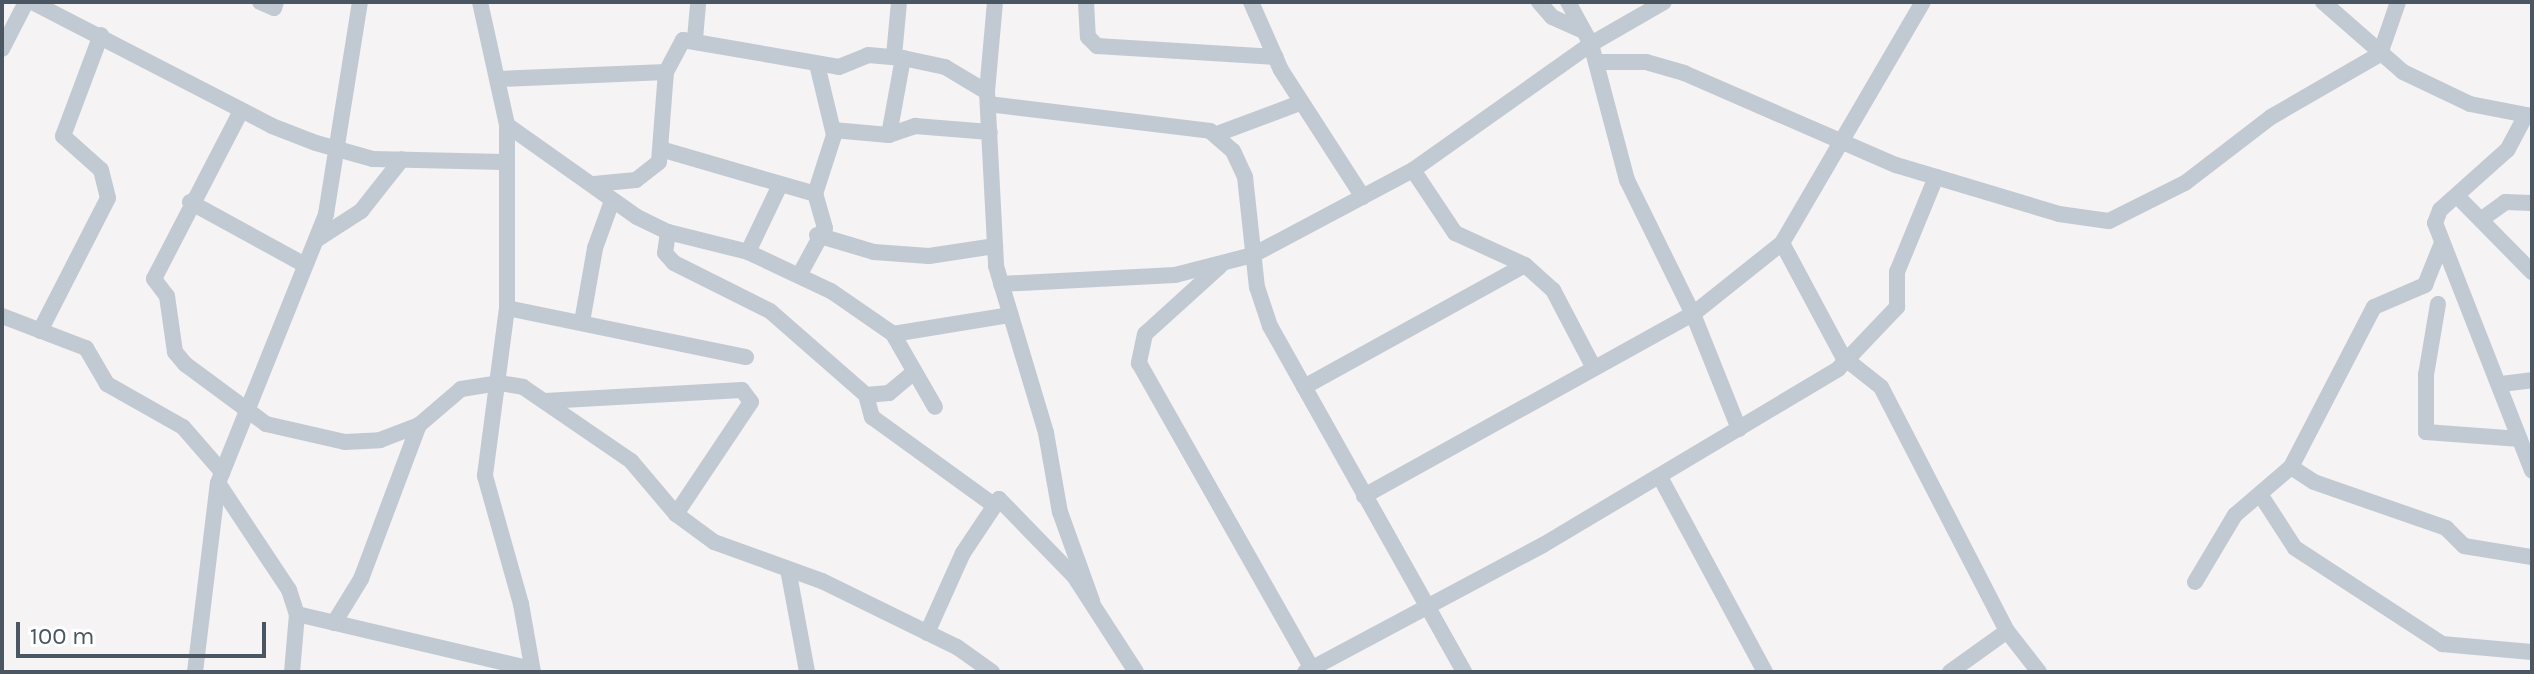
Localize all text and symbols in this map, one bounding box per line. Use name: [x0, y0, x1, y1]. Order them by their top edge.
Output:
scale bar: [20, 606, 270, 656]
text: 100 m: [30, 622, 95, 650]

